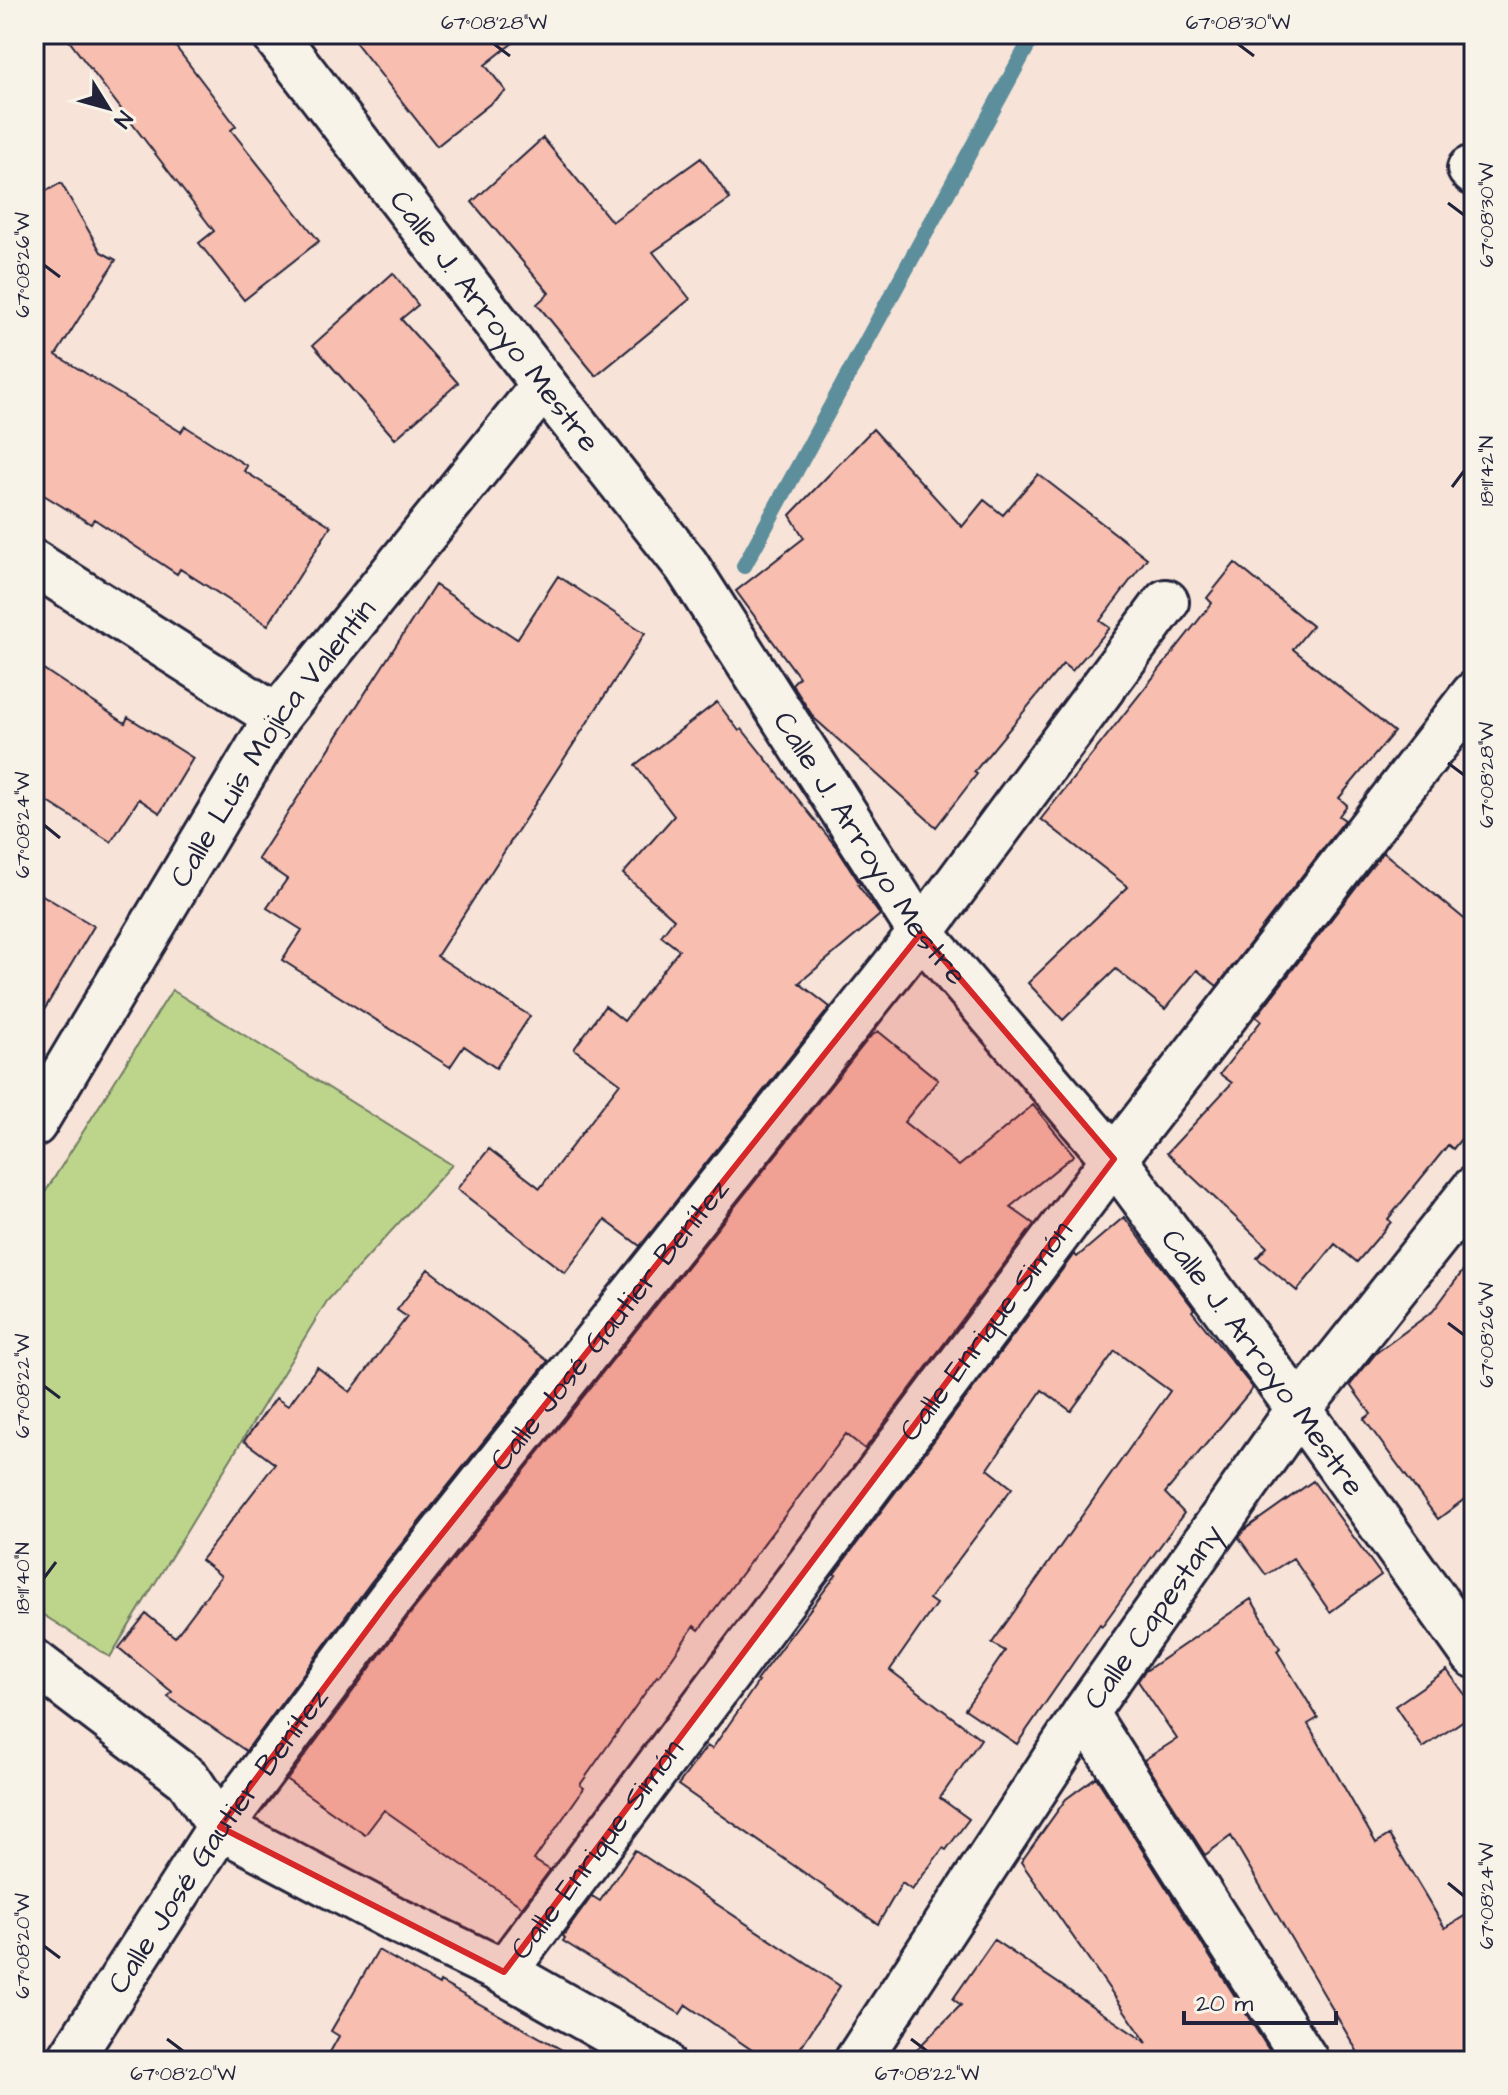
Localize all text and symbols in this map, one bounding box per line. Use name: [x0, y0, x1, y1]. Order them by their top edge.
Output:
text: 67°08'28"W: [441, 9, 547, 37]
text: 67°08'30"W: [1186, 9, 1290, 37]
north arrow: [68, 68, 148, 148]
text: N: [106, 104, 139, 134]
text: 67°08'30"W: [1473, 163, 1501, 267]
street label: Calle J. Arroyo Mestre: [379, 181, 609, 462]
text: 67°08'26"W: [9, 212, 37, 318]
text: 18°11'42"N: [1473, 436, 1501, 506]
street label: Calle Luis Mojica Valentín: [160, 590, 386, 895]
street label: Calle J. Arroyo Mestre: [763, 703, 977, 995]
text: 67°08'28"W: [1473, 722, 1501, 828]
text: 67°08'24"W: [9, 771, 37, 878]
street label: Calle José Gautier Benítez: [480, 1170, 739, 1480]
street label: Calle Enrique Simón: [889, 1212, 1083, 1450]
street label: Calle J. Arroyo Mestre: [1150, 1220, 1374, 1505]
text: 67°08'26"W: [1473, 1282, 1501, 1388]
text: 67°08'22"W: [9, 1334, 37, 1438]
street label: Calle Capestany: [1074, 1516, 1234, 1718]
text: 18°11'40"N: [9, 1542, 37, 1614]
street label: Calle José Gautier Benítez: [98, 1679, 339, 2002]
street label: Calle Enrique Simón: [501, 1730, 694, 1968]
text: 67°08'24"W: [1473, 1842, 1501, 1949]
text: 67°08'20"W: [9, 1893, 37, 1999]
scale bar: [1184, 1975, 1336, 2025]
text: 20 m: [1196, 1987, 1253, 2021]
text: 67°08'20"W: [130, 2060, 236, 2088]
text: 67°08'22"W: [875, 2060, 979, 2088]

